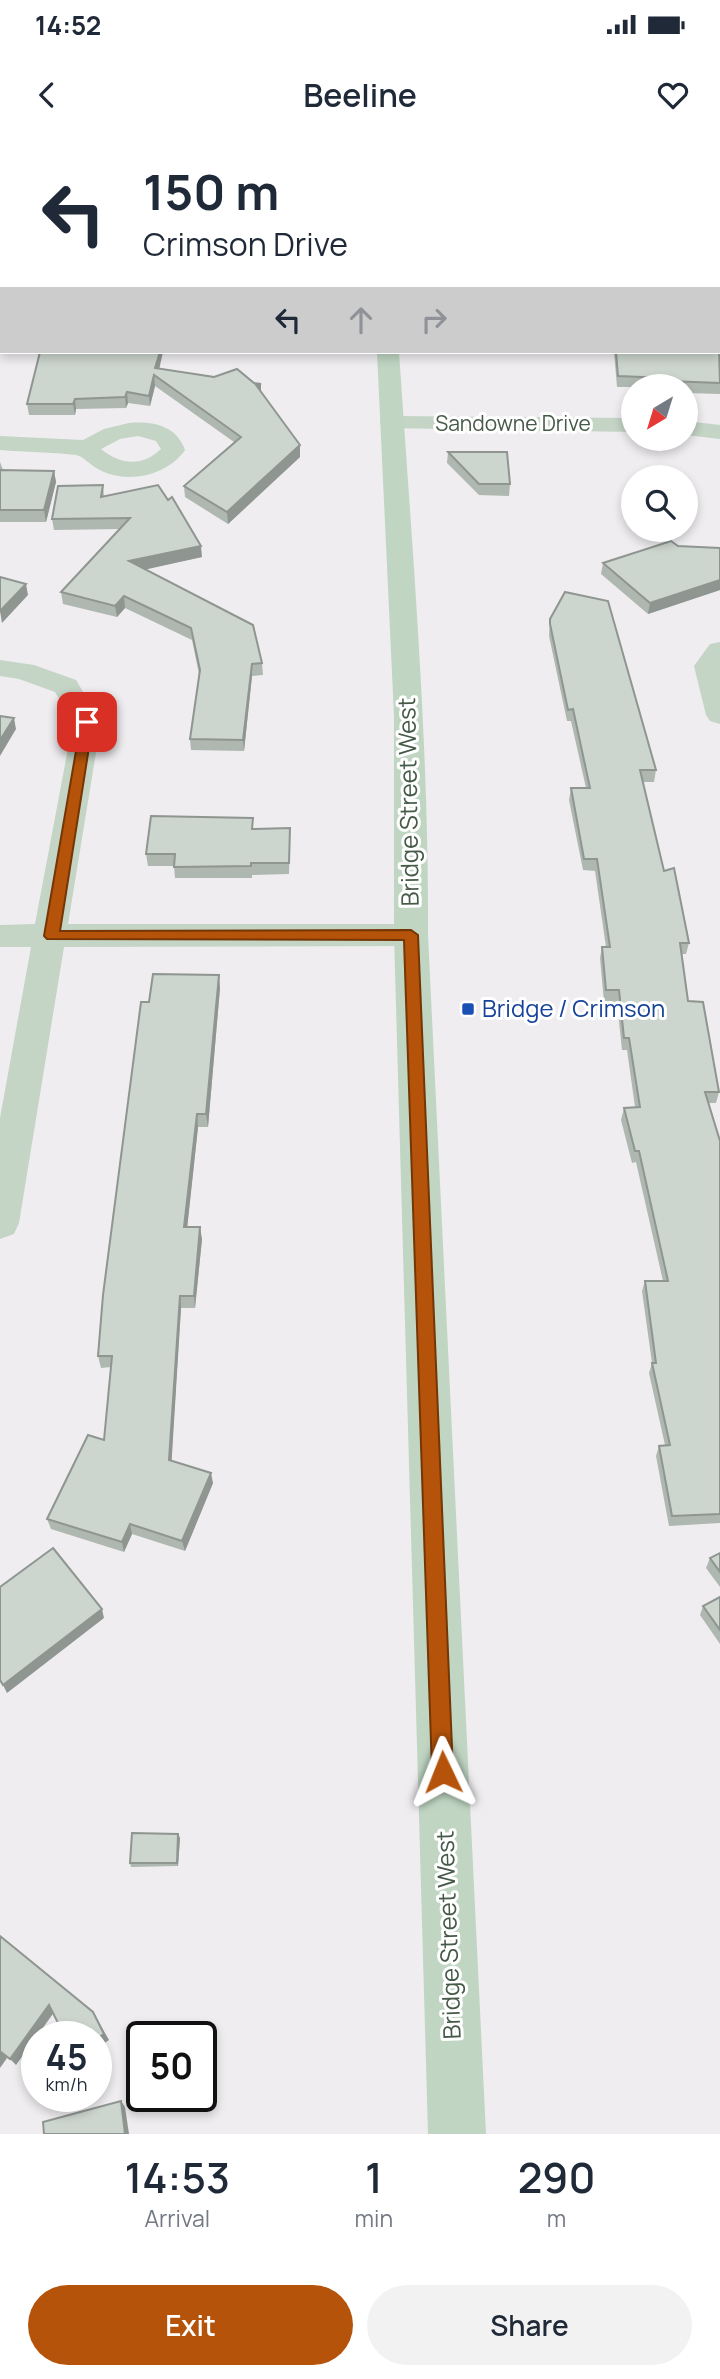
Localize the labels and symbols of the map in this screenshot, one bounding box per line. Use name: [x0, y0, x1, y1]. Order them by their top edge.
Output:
north arrow: [621, 374, 698, 452]
street label: Sandowne Drive: [435, 409, 591, 437]
pin: [57, 692, 117, 752]
street label: Bridge Street West: [389, 697, 426, 907]
place label: Bridge / Crimson: [482, 991, 665, 1024]
marker: Bridge / Crimson: [460, 1001, 476, 1017]
position arrow: [406, 1735, 480, 1809]
street label: Bridge Street West: [427, 1830, 468, 2040]
speed limit sign: 50: [126, 2021, 217, 2112]

